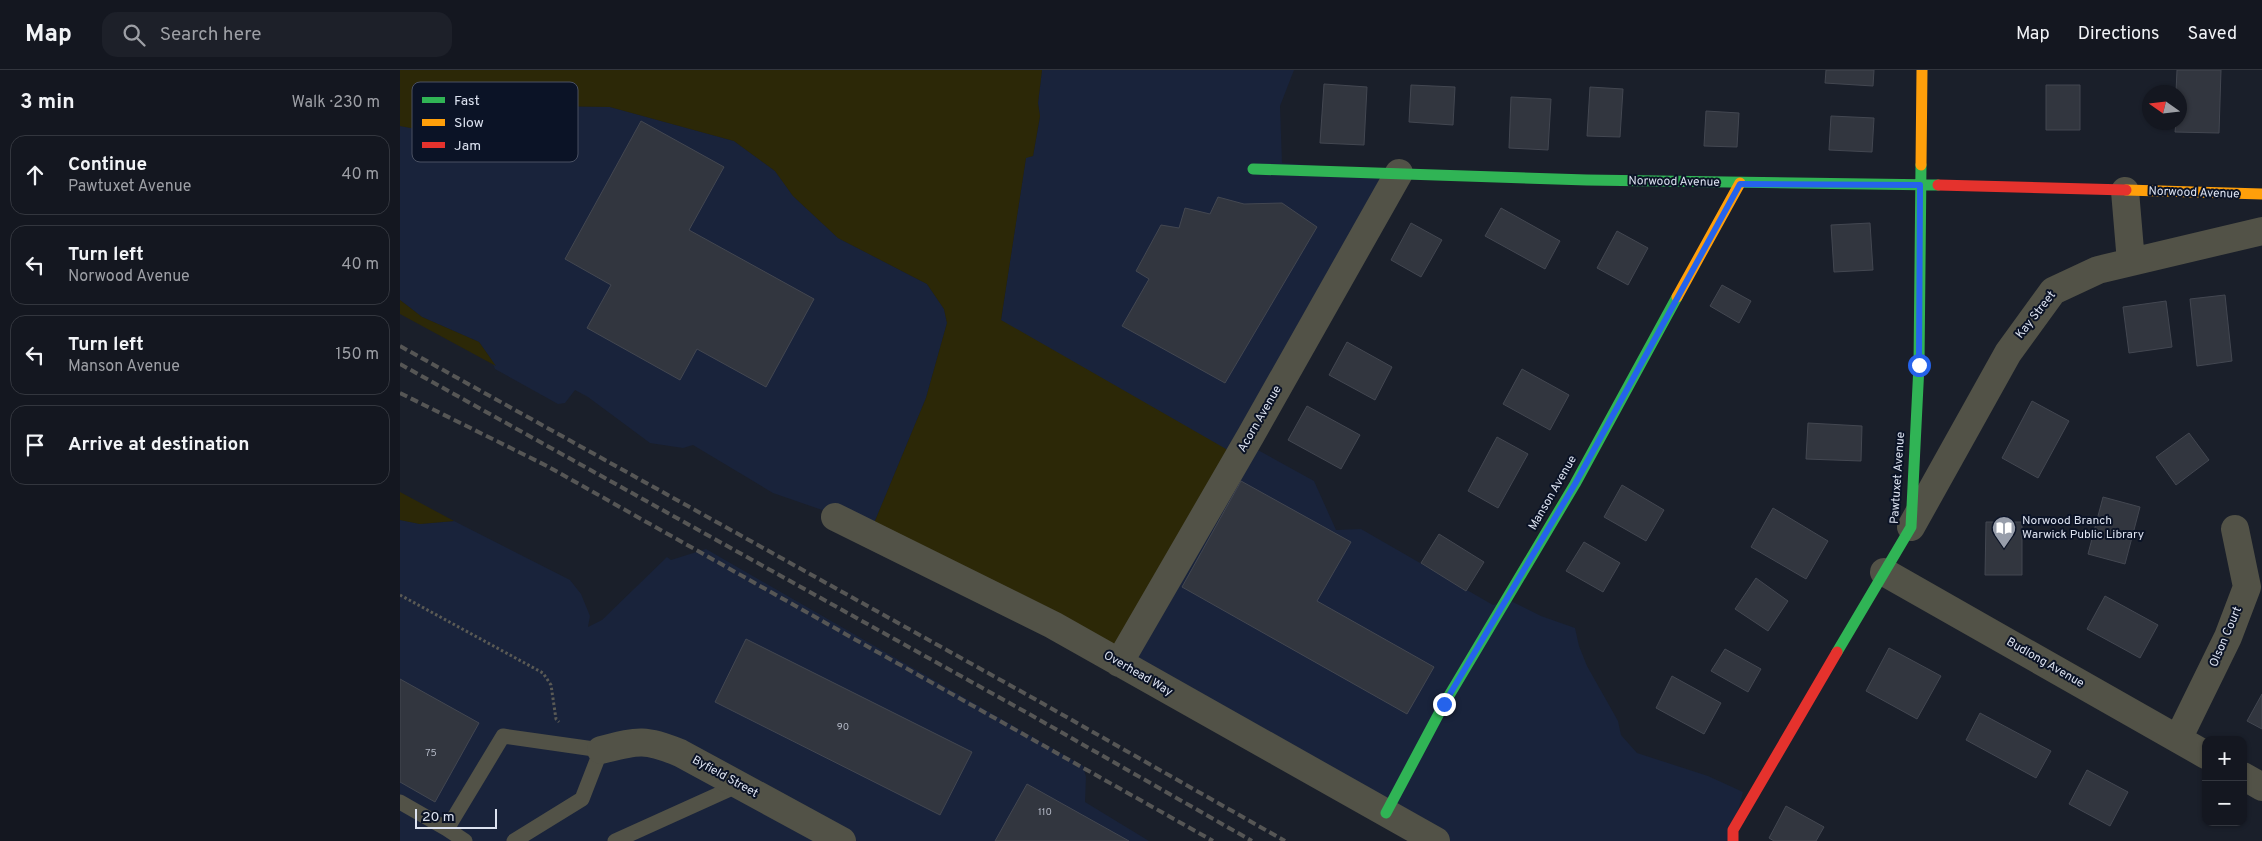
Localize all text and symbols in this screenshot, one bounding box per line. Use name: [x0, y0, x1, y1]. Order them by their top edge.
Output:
search box: [102, 12, 452, 57]
text: Map: [25, 20, 72, 50]
icon: search: [120, 21, 148, 49]
text: Search here: [160, 23, 261, 47]
text: Map: [2016, 23, 2050, 46]
text: Directions: [2078, 23, 2160, 46]
text: Saved: [2188, 23, 2237, 46]
legend: [412, 82, 578, 162]
north arrow: [2142, 85, 2187, 130]
text: 3 min: [20, 89, 75, 116]
text: Walk · 230 m: [291, 93, 380, 113]
text: Fast: [454, 93, 480, 110]
text: Slow: [454, 115, 484, 132]
text: Jam: [454, 138, 481, 155]
text: Continue: [68, 153, 147, 177]
icon: ahead: [21, 161, 49, 189]
text: 40 m: [341, 165, 379, 185]
street label: Norwood Avenue: [1628, 173, 1720, 191]
text: Pawtuxet Avenue: [68, 177, 191, 197]
street label: Norwood Avenue: [2148, 183, 2240, 203]
text: Turn left: [68, 243, 144, 267]
icon: left: [21, 251, 49, 279]
text: 40 m: [341, 255, 379, 275]
text: Norwood Avenue: [68, 267, 190, 287]
street label: Kay Street: [2012, 288, 2060, 342]
text: Turn left: [68, 333, 144, 357]
icon: left: [21, 341, 49, 369]
text: 150 m: [336, 345, 379, 365]
route start: [1908, 354, 1931, 377]
text: Manson Avenue: [68, 357, 180, 377]
street label: Acorn Avenue: [1234, 383, 1286, 455]
icon: arrive: [21, 431, 49, 459]
street label: Pawtuxet Avenue: [1887, 431, 1909, 525]
text: Arrive at destination: [68, 433, 249, 457]
street label: Manson Avenue: [1525, 453, 1581, 533]
place label: Norwood Branch Warwick Public Library: [2022, 513, 2144, 543]
library icon: Norwood Branch Warwick Public Library: [1991, 515, 2017, 549]
street label: Olson Court: [2206, 604, 2246, 670]
street label: Budlong Avenue: [2003, 634, 2087, 692]
street label: Overhead Way: [1100, 648, 1176, 700]
route end: [1433, 693, 1456, 716]
house number: 90: [837, 721, 849, 734]
map controls: [2202, 736, 2247, 826]
button: +: [2202, 736, 2247, 781]
house number: 75: [425, 747, 437, 760]
street label: Byfield Street: [689, 752, 761, 802]
button: −: [2202, 781, 2247, 826]
scale bar: [415, 806, 498, 829]
house number: 110: [1038, 806, 1052, 819]
text: 20 m: [422, 809, 455, 826]

